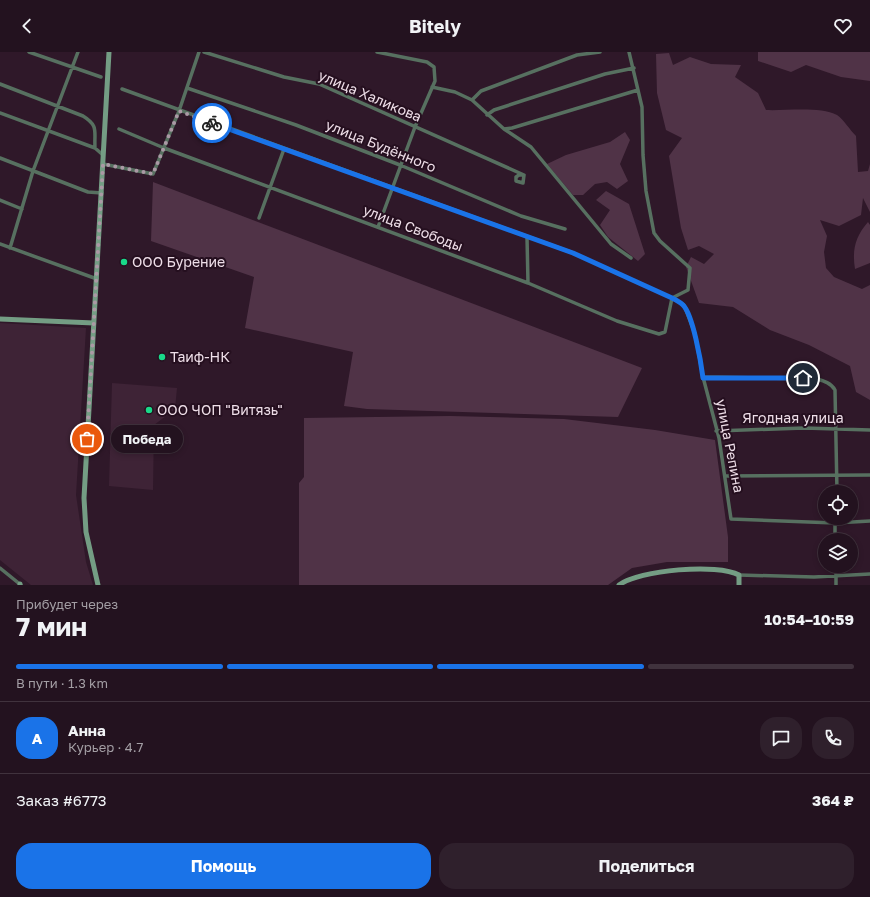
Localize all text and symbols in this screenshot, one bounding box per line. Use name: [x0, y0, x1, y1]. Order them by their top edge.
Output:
icon: back: [16, 15, 38, 37]
text: Bitely: [409, 15, 461, 37]
icon: heart: [832, 15, 854, 37]
street label: улица Халикова: [316, 66, 424, 125]
courier: [192, 103, 232, 143]
icon: bike: [201, 112, 223, 134]
street label: улица Будённого: [323, 116, 439, 175]
street label: улица Свободы: [361, 201, 466, 254]
place label: ООО Бурение: [132, 253, 225, 270]
marker: ООО Бурение: [119, 257, 129, 267]
place label: Таиф-НК: [170, 348, 230, 365]
marker: Таиф-НК: [157, 352, 167, 362]
pin: [786, 361, 820, 395]
icon: home: [792, 367, 814, 389]
street label: улица Репина: [713, 398, 748, 494]
place label: ООО ЧОП "Витязь": [157, 401, 283, 418]
marker: ООО ЧОП "Витязь": [144, 405, 154, 415]
street label: Ягодная улица: [742, 409, 844, 426]
pin: [70, 422, 104, 456]
callout: Победа: [111, 425, 183, 453]
icon: bag: [76, 428, 98, 450]
text: Победа: [123, 431, 171, 447]
map controls: [818, 485, 858, 573]
button: locate: [818, 485, 858, 525]
button: layers: [818, 533, 858, 573]
text: Прибудет через: [16, 596, 118, 612]
text: 10:54–10:59: [764, 610, 854, 628]
text: 7 мин: [16, 611, 87, 642]
text: В пути · 1.3 km: [16, 675, 108, 691]
button: chat: [760, 717, 802, 759]
button: phone: [812, 717, 854, 759]
text: Анна: [68, 721, 106, 739]
text: А: [32, 729, 42, 747]
text: Курьер · 4.7: [68, 739, 143, 755]
text: Заказ #6773: [16, 791, 107, 809]
text: 364 ₽: [812, 791, 854, 809]
button: Помощь: [16, 843, 431, 889]
button: Поделиться: [439, 843, 854, 889]

